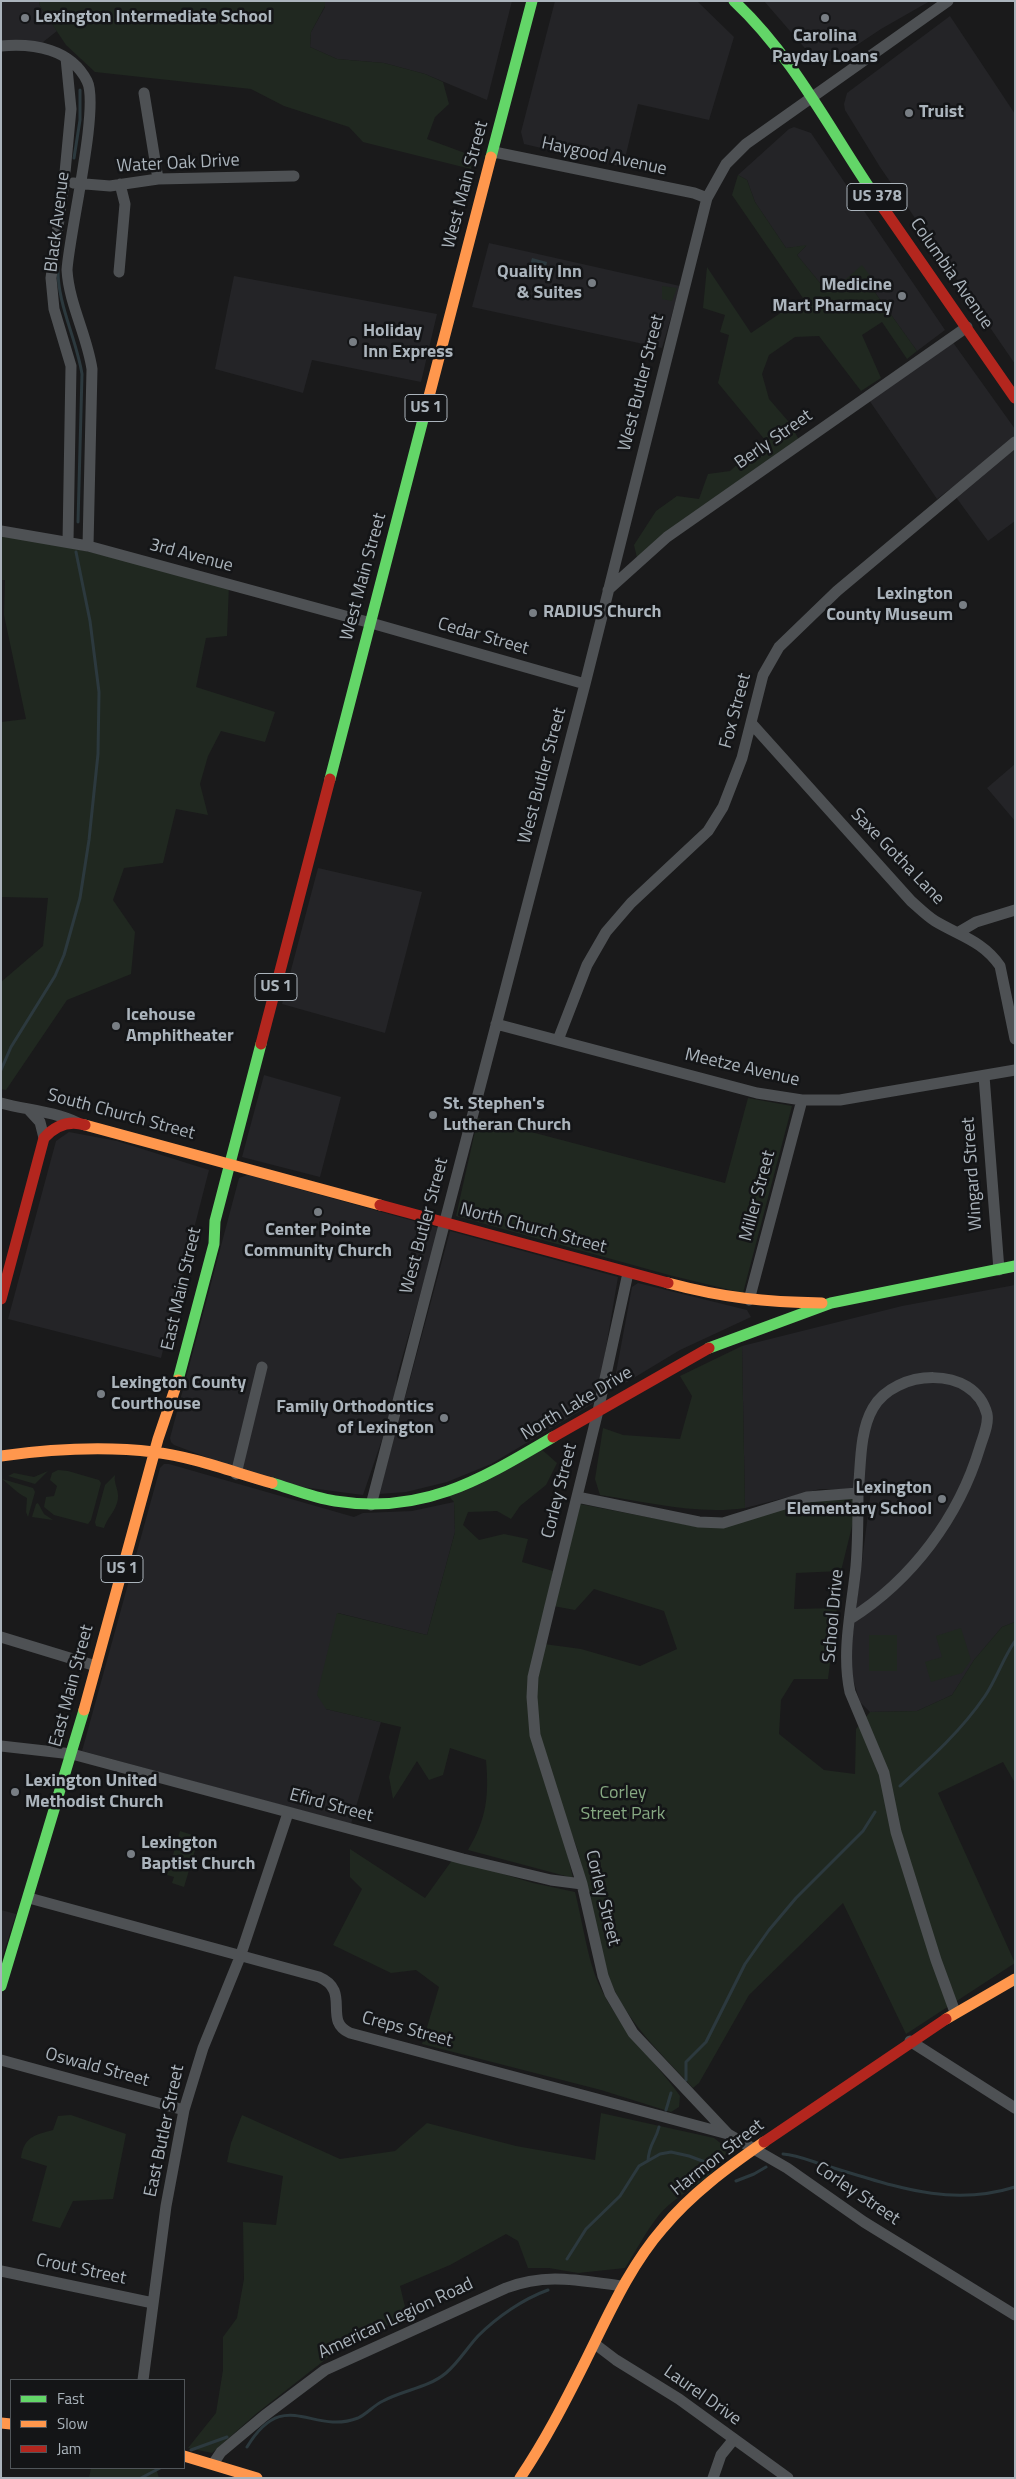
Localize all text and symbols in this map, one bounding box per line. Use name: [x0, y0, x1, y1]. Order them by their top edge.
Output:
place label: Lexington Intermediate School: [35, 7, 272, 29]
marker: Lexington Intermediate School: [19, 12, 31, 24]
marker: Carolina Payday Loans: [819, 12, 831, 24]
place label: Carolina Payday Loans: [772, 26, 878, 68]
place label: Truist: [919, 102, 964, 124]
marker: Truist: [903, 107, 915, 119]
street label: West Main Street: [439, 119, 493, 251]
street label: Haygood Avenue: [539, 133, 669, 181]
street label: Water Oak Drive: [116, 150, 240, 178]
street label: Black Avenue: [41, 171, 75, 273]
road number: US 378: [847, 183, 907, 210]
street label: Columbia Avenue: [905, 214, 997, 334]
place label: Quality Inn & Suites: [497, 262, 582, 304]
place label: Medicine Mart Pharmacy: [772, 275, 892, 318]
marker: Quality Inn & Suites: [586, 277, 598, 289]
marker: Medicine Mart Pharmacy: [896, 290, 908, 302]
street label: West Butler Street: [615, 312, 669, 454]
place label: Holiday Inn Express: [363, 321, 453, 364]
marker: Holiday Inn Express: [347, 336, 359, 348]
road number: US 1: [405, 394, 447, 422]
street label: Berly Street: [731, 405, 817, 475]
street label: West Main Street: [337, 511, 391, 643]
street label: 3rd Avenue: [147, 534, 235, 578]
place label: Lexington County Museum: [826, 584, 953, 626]
marker: Lexington County Museum: [957, 599, 969, 611]
place label: RADIUS Church: [543, 602, 661, 624]
marker: RADIUS Church: [527, 607, 539, 619]
street label: Cedar Street: [435, 614, 531, 660]
street label: Fox Street: [716, 671, 756, 751]
street label: West Butler Street: [514, 706, 572, 846]
street label: Saxe Gotha Lane: [846, 804, 948, 910]
road number: US 1: [255, 974, 297, 1000]
place label: Icehouse Amphitheater: [126, 1005, 234, 1048]
marker: Icehouse Amphitheater: [110, 1020, 122, 1032]
street label: Meetze Avenue: [683, 1044, 801, 1092]
street label: South Church Street: [45, 1085, 197, 1145]
place label: St. Stephen's Lutheran Church: [443, 1094, 571, 1136]
marker: St. Stephen's Lutheran Church: [427, 1109, 439, 1121]
street label: Wingard Street: [958, 1117, 988, 1231]
street label: Miller Street: [736, 1148, 780, 1244]
street label: West Butler Street: [396, 1156, 454, 1296]
street label: North Church Street: [457, 1199, 609, 1259]
marker: Center Pointe Community Church: [312, 1206, 324, 1218]
place label: Center Pointe Community Church: [244, 1220, 392, 1262]
street label: East Main Street: [157, 1225, 207, 1353]
street label: North Lake Drive: [517, 1362, 637, 1446]
place label: Lexington County Courthouse: [111, 1373, 246, 1416]
marker: Lexington County Courthouse: [95, 1388, 107, 1400]
place label: Family Orthodontics of Lexington: [276, 1397, 434, 1440]
marker: Family Orthodontics of Lexington: [438, 1412, 450, 1424]
street label: Corley Street: [538, 1441, 582, 1541]
place label: Lexington Elementary School: [787, 1478, 932, 1520]
marker: Lexington Elementary School: [936, 1493, 948, 1505]
road number: US 1: [101, 1556, 143, 1582]
street label: School Drive: [819, 1568, 849, 1664]
street label: East Main Street: [45, 1622, 99, 1750]
place label: Lexington United Methodist Church: [25, 1771, 163, 1814]
park label: Corley Street Park: [581, 1783, 665, 1826]
street label: Efird Street: [287, 1784, 375, 1828]
marker: Lexington United Methodist Church: [9, 1786, 21, 1798]
place label: Lexington Baptist Church: [141, 1833, 256, 1876]
marker: Lexington Baptist Church: [125, 1848, 137, 1860]
street label: Corley Street: [580, 1848, 624, 1948]
street label: Creps Street: [359, 2008, 455, 2052]
street label: Oswald Street: [43, 2044, 151, 2092]
street label: East Butler Street: [140, 2063, 190, 2199]
street label: Harmon Street: [667, 2115, 769, 2201]
street label: Corley Street: [811, 2158, 903, 2230]
street label: Crout Street: [34, 2250, 128, 2290]
street label: American Legion Road: [315, 2274, 477, 2364]
street label: Laurel Drive: [659, 2361, 745, 2431]
legend: [10, 2379, 185, 2469]
text: Fast: [57, 2387, 84, 2410]
text: Slow: [57, 2412, 88, 2435]
text: Jam: [57, 2437, 81, 2460]

